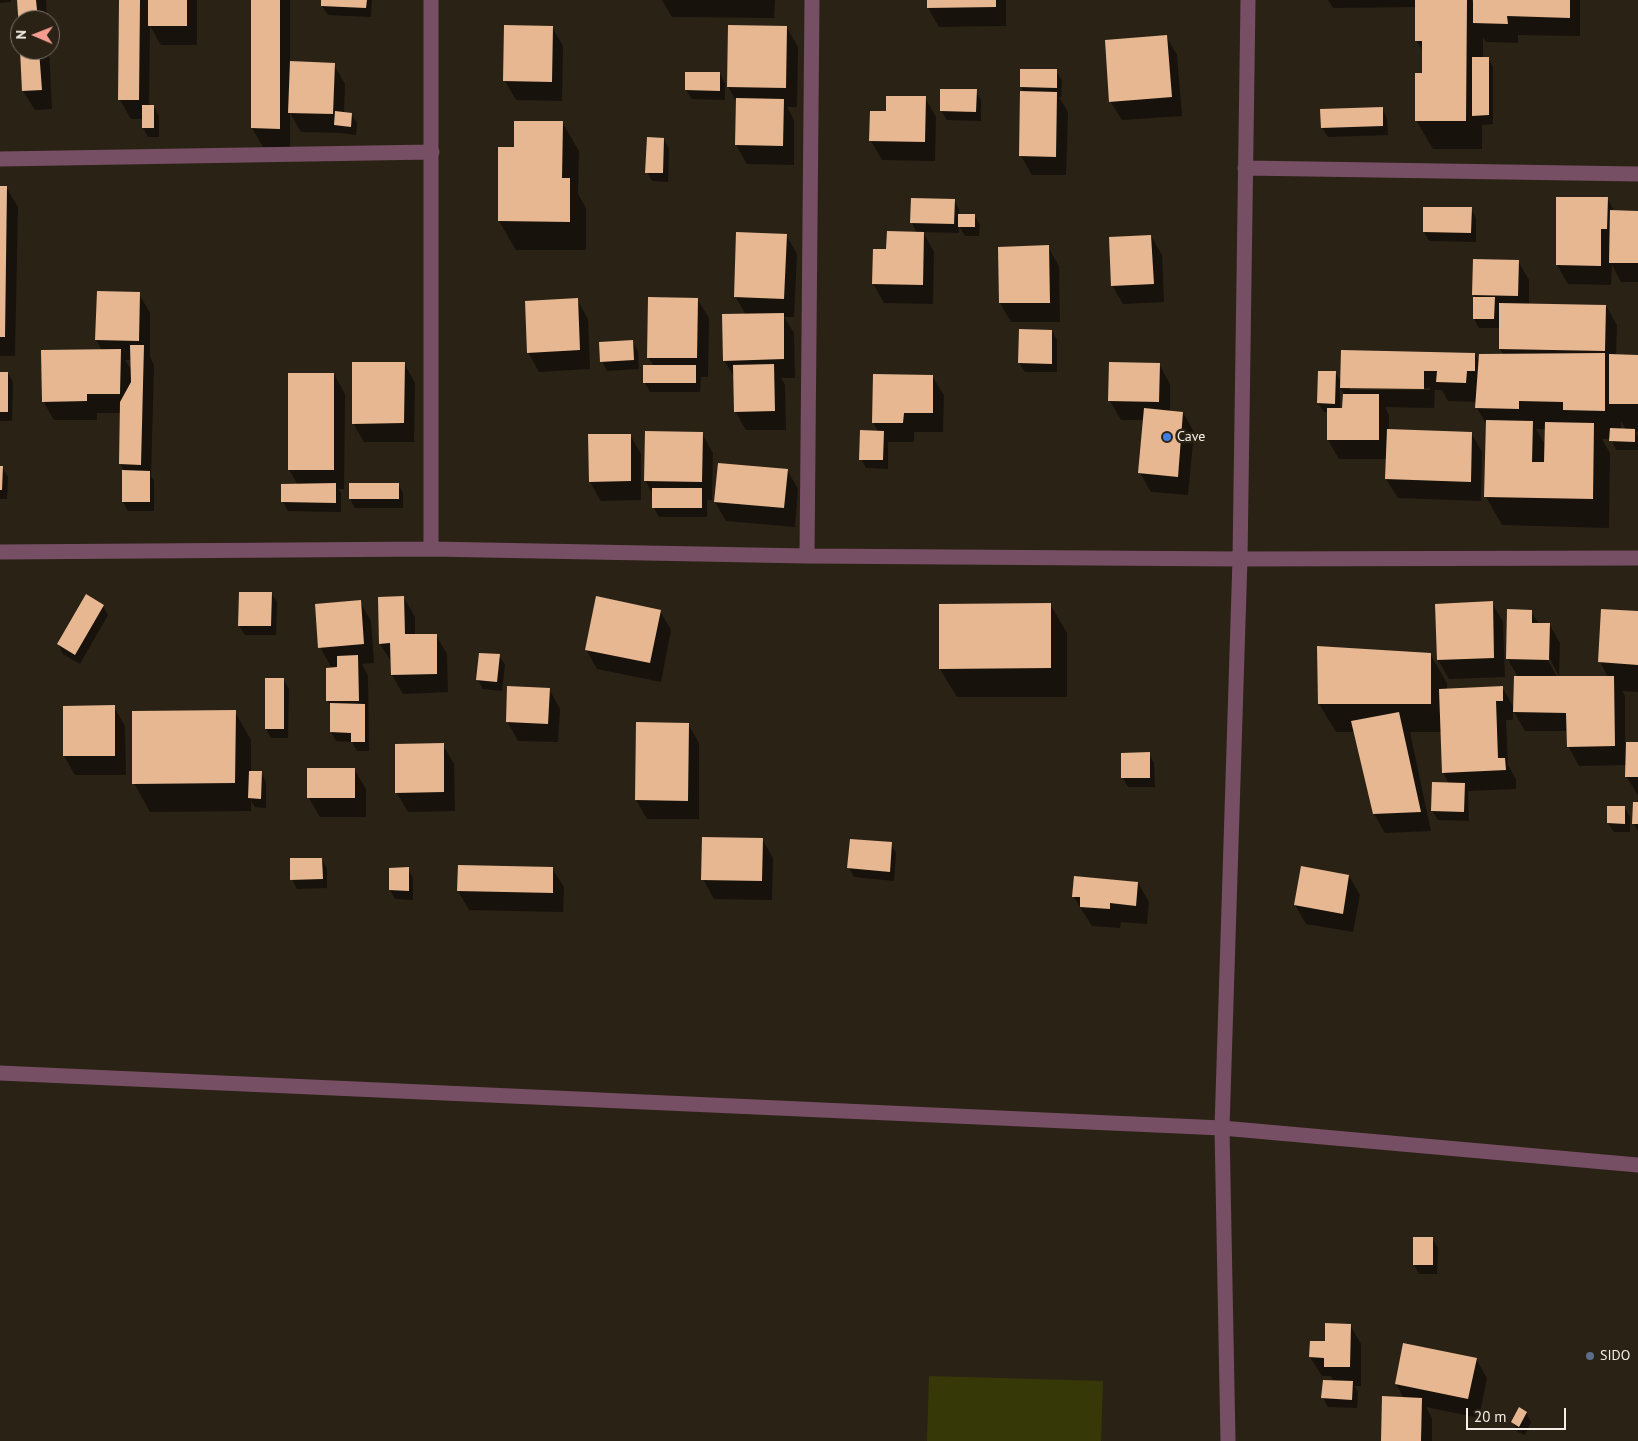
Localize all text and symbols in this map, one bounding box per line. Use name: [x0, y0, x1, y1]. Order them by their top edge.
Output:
north arrow: [10, 10, 60, 60]
text: N: [12, 30, 30, 40]
place label: Cave: [1177, 429, 1205, 445]
marker: Cave: [1161, 431, 1173, 443]
place label: SIDO: [1600, 1348, 1630, 1364]
marker: SIDO: [1584, 1350, 1596, 1362]
scale bar: [1468, 1398, 1568, 1430]
text: 20 m: [1474, 1407, 1507, 1426]

